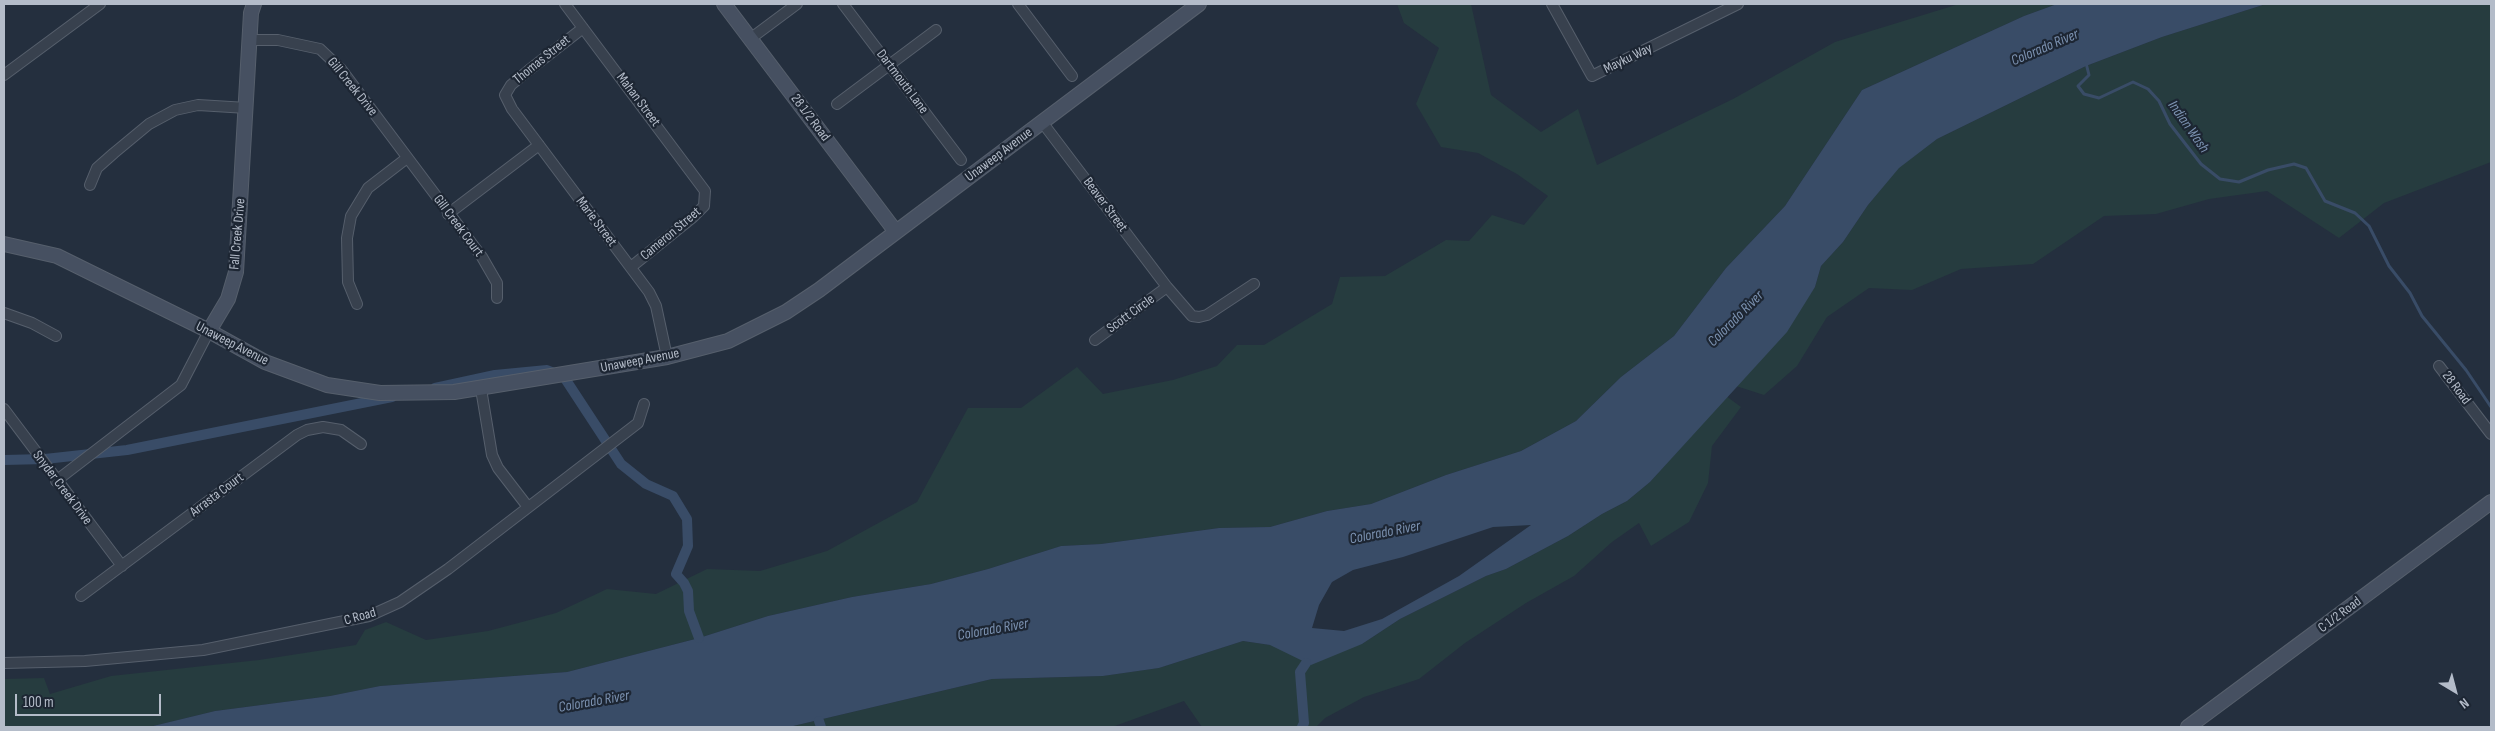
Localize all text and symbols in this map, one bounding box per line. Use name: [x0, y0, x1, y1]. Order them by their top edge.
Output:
water label: Colorado River: [2008, 26, 2082, 70]
street label: Thomas Street: [510, 32, 574, 88]
street label: Mayku Way: [1601, 40, 1655, 78]
street label: Dartmouth Lane: [872, 47, 932, 117]
street label: Gill Creek Drive: [323, 54, 381, 120]
street label: Mahan Street: [612, 70, 664, 130]
street label: 28 1/2 Road: [787, 91, 833, 145]
water label: Indian Wash: [2163, 97, 2213, 157]
street label: Unaweep Avenue: [962, 124, 1036, 186]
street label: Beaver Street: [1079, 174, 1131, 236]
street label: Gill Creek Court: [429, 192, 487, 260]
street label: Marie Street: [572, 194, 620, 250]
street label: Fall Creek Drive: [227, 198, 249, 270]
street label: Cameron Street: [637, 204, 705, 264]
water label: Colorado River: [1704, 287, 1768, 351]
street label: Scott Circle: [1104, 291, 1158, 337]
street label: Unaweep Avenue: [193, 318, 271, 370]
street label: Unaweep Avenue: [599, 345, 681, 377]
street label: 28 Road: [2438, 368, 2474, 408]
street label: Snyder Creek Drive: [29, 448, 95, 528]
street label: Arrasta Court: [187, 469, 247, 521]
water label: Colorado River: [1348, 517, 1422, 549]
street label: C 1/2 Road: [2315, 593, 2365, 637]
street label: C Road: [342, 604, 378, 630]
water label: Colorado River: [956, 615, 1030, 645]
north arrow: [2430, 666, 2480, 716]
scale bar: [18, 684, 164, 716]
water label: Colorado River: [557, 687, 631, 717]
text: 100 m: [23, 693, 54, 712]
text: N: [2456, 694, 2472, 712]

